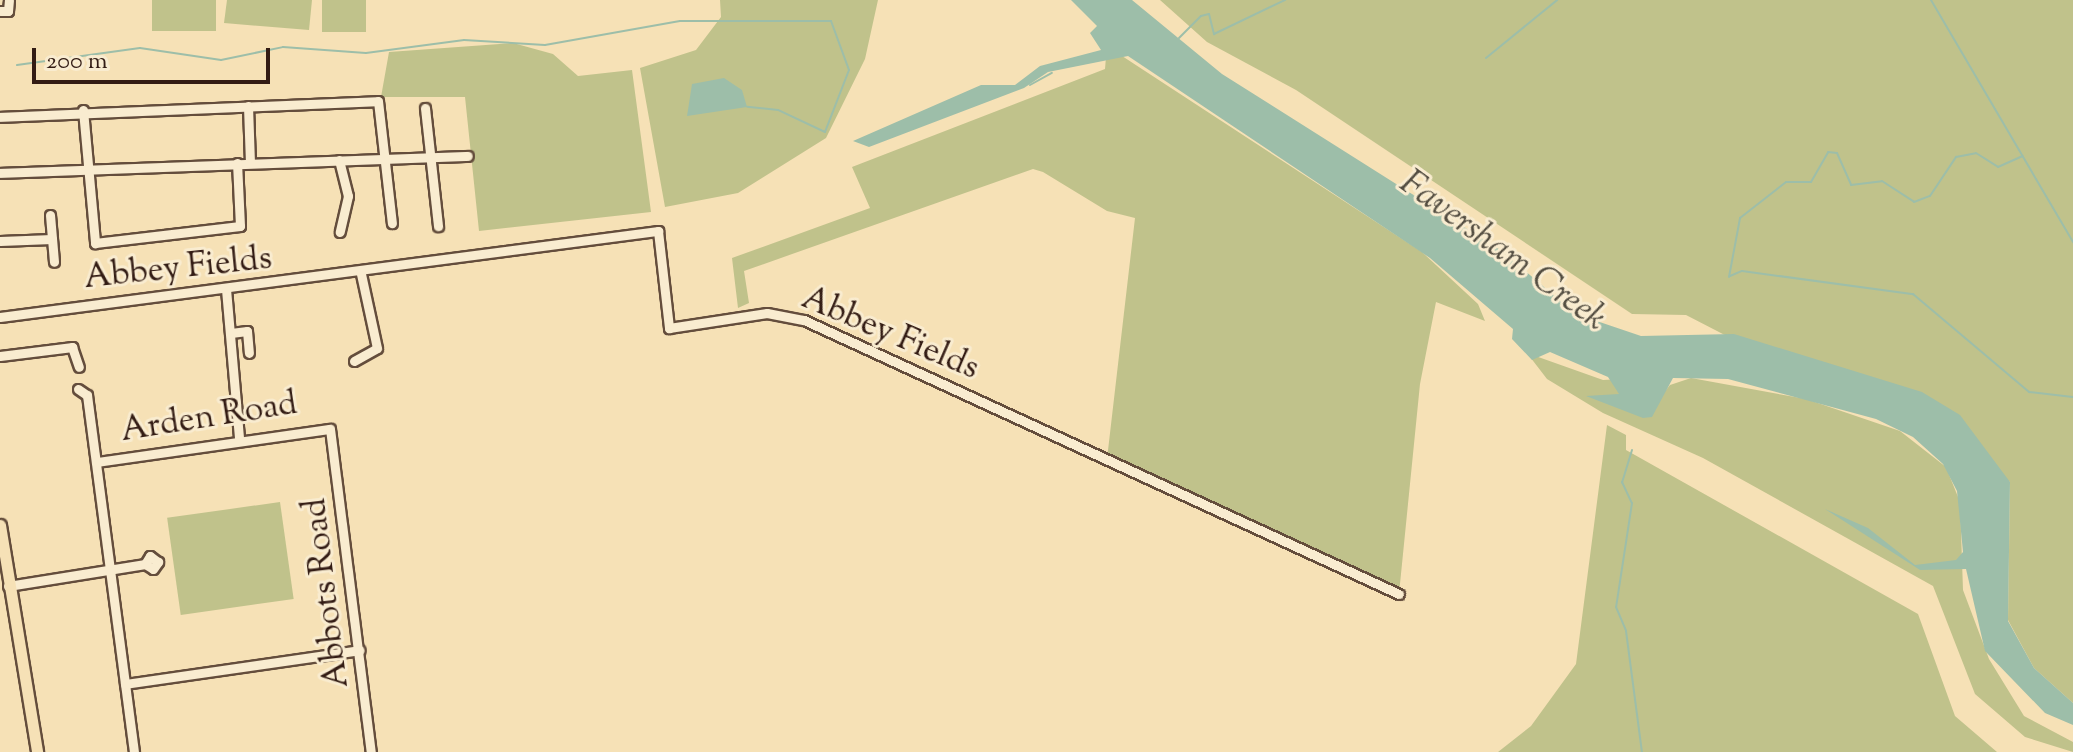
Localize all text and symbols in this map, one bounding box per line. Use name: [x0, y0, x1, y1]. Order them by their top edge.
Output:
scale bar: [36, 32, 274, 82]
text: 200 m: [46, 45, 108, 79]
water label: Faversham Creek: [1390, 162, 1614, 342]
street label: Abbey Fields: [82, 239, 274, 299]
street label: Abbey Fields: [795, 278, 985, 390]
street label: Arden Road: [118, 384, 300, 452]
street label: Abbots Road: [295, 496, 359, 690]

